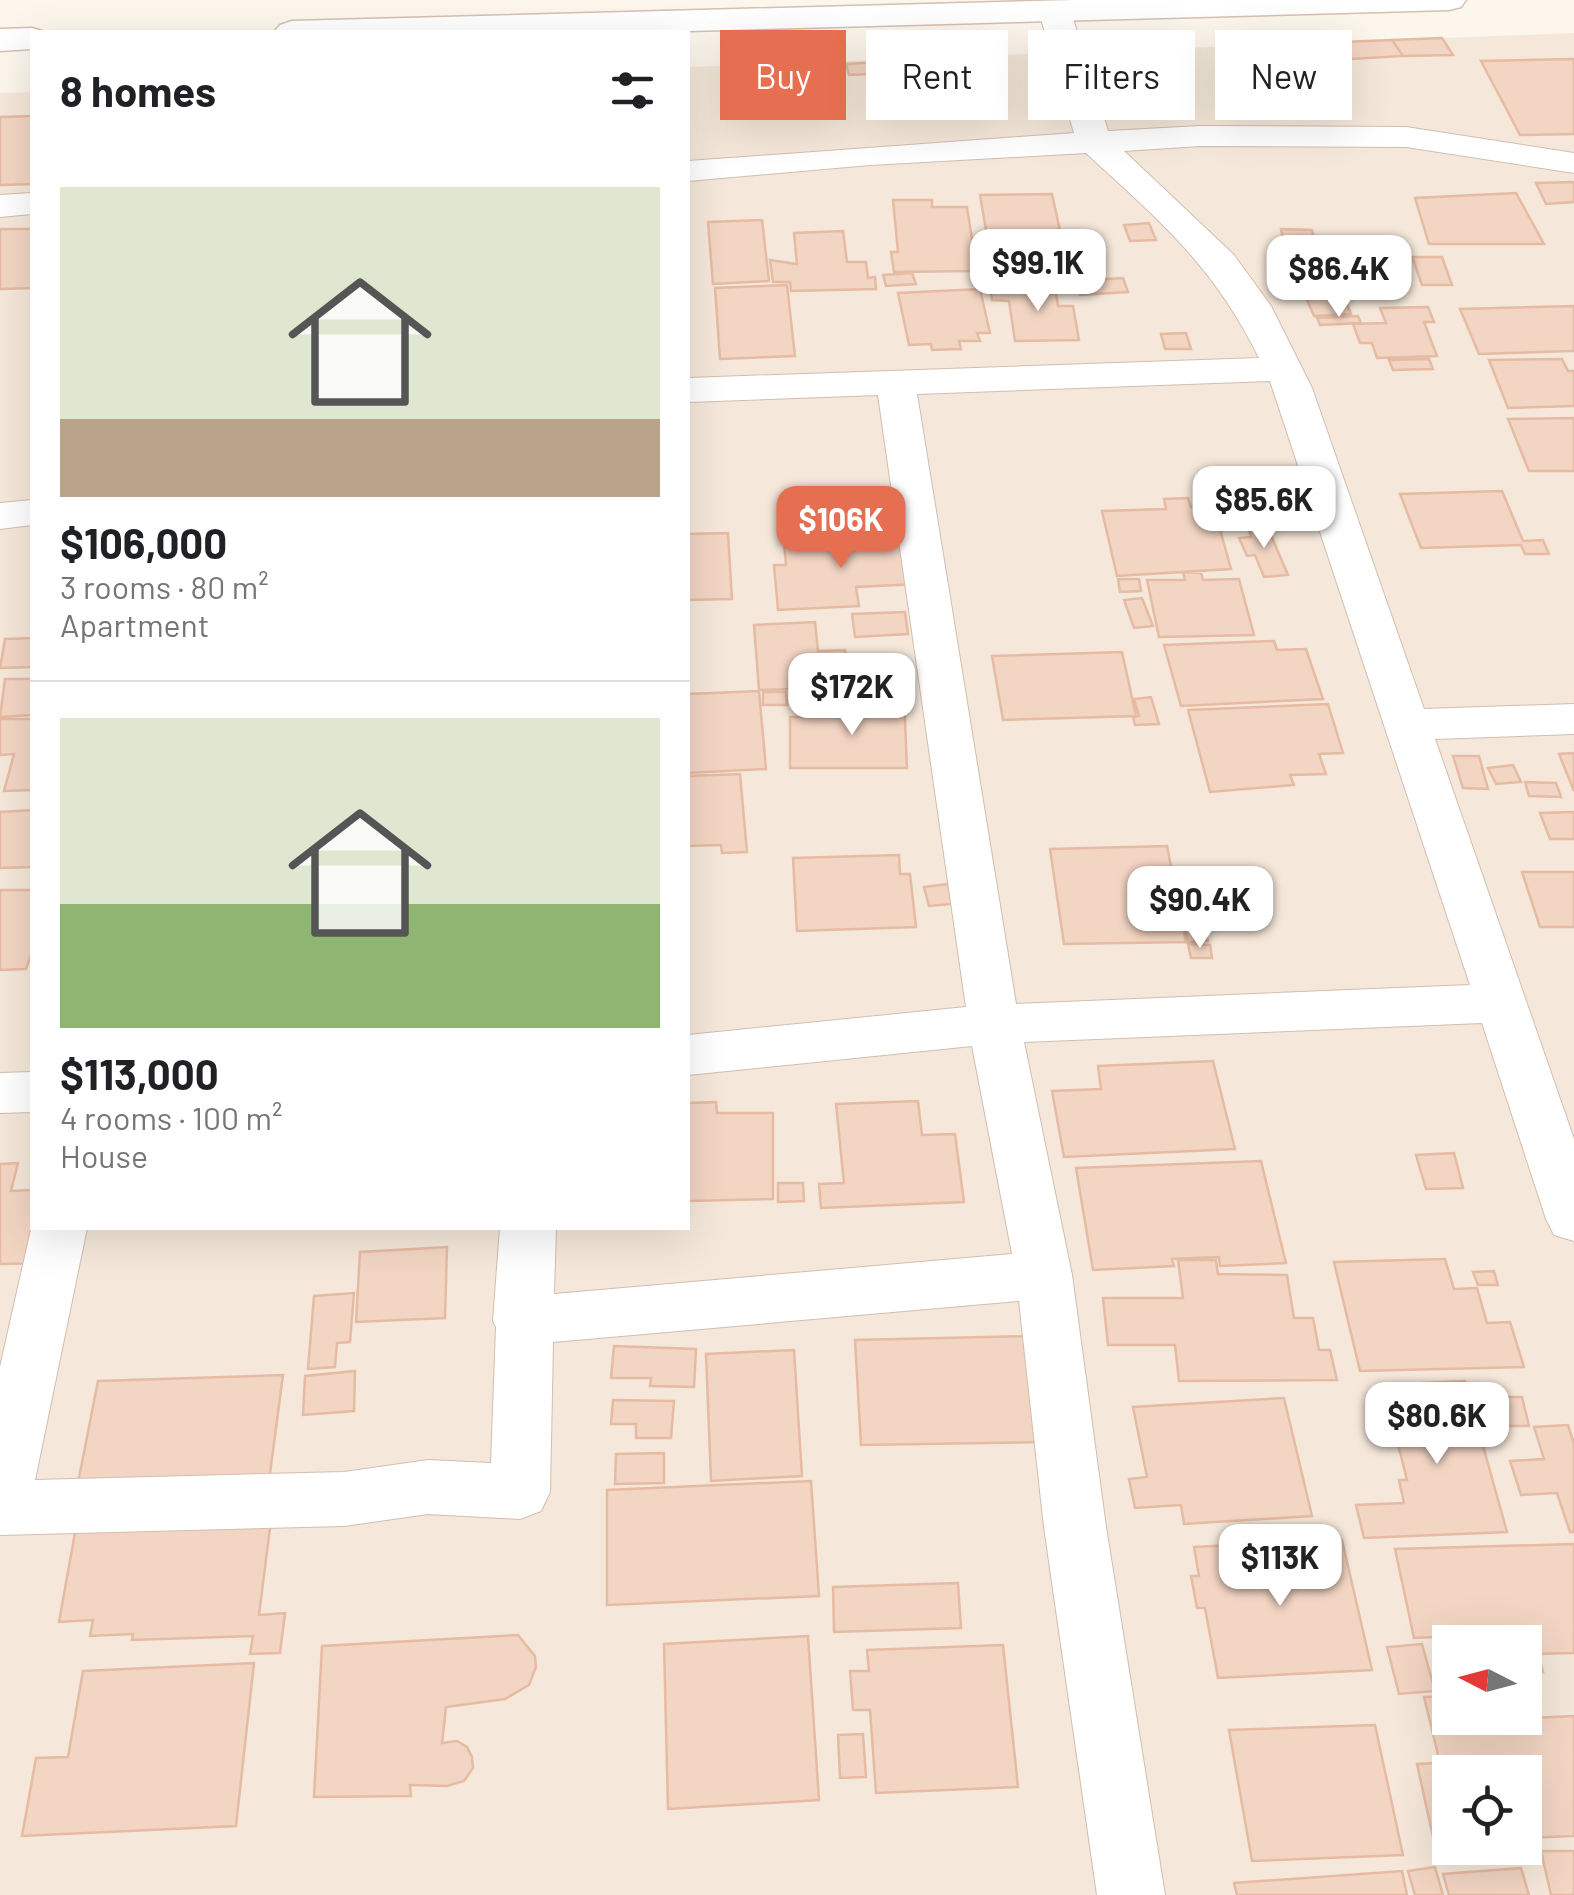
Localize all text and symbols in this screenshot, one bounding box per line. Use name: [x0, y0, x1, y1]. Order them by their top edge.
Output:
chip: Buy: [720, 30, 846, 120]
chip: Rent: [866, 30, 1008, 120]
chip: Filters: [1028, 30, 1195, 120]
chip: New: [1215, 30, 1352, 120]
icon: filters: [605, 63, 660, 118]
text: 8 homes: [60, 65, 216, 115]
pin: $99.1K: [957, 229, 1119, 314]
pin: $86.4K: [1258, 235, 1420, 320]
text: $99.1K: [992, 242, 1084, 280]
text: $86.4K: [1289, 248, 1389, 286]
icon: home: [270, 252, 450, 432]
pin: $85.6K: [1183, 466, 1345, 551]
text: $85.6K: [1215, 479, 1313, 517]
pin: $106K: [771, 486, 911, 571]
text: $106K: [798, 499, 884, 537]
text: $106,000: [60, 517, 227, 567]
text: 3 rooms · 80 m²: [60, 567, 269, 605]
text: Apartment: [60, 605, 209, 643]
pin: $172K: [782, 653, 922, 738]
text: $172K: [810, 666, 894, 704]
icon: home: [270, 783, 450, 963]
pin: $90.4K: [1119, 866, 1281, 951]
text: $90.4K: [1149, 879, 1251, 917]
text: $113,000: [60, 1048, 219, 1098]
text: 4 rooms · 100 m²: [60, 1098, 282, 1136]
text: House: [60, 1136, 148, 1174]
pin: $80.6K: [1356, 1382, 1518, 1467]
text: $80.6K: [1387, 1395, 1487, 1433]
pin: $113K: [1210, 1524, 1350, 1609]
text: $113K: [1241, 1537, 1319, 1575]
north arrow: [1432, 1625, 1542, 1735]
map controls: [1432, 1625, 1542, 1865]
button: locate: [1432, 1755, 1542, 1865]

